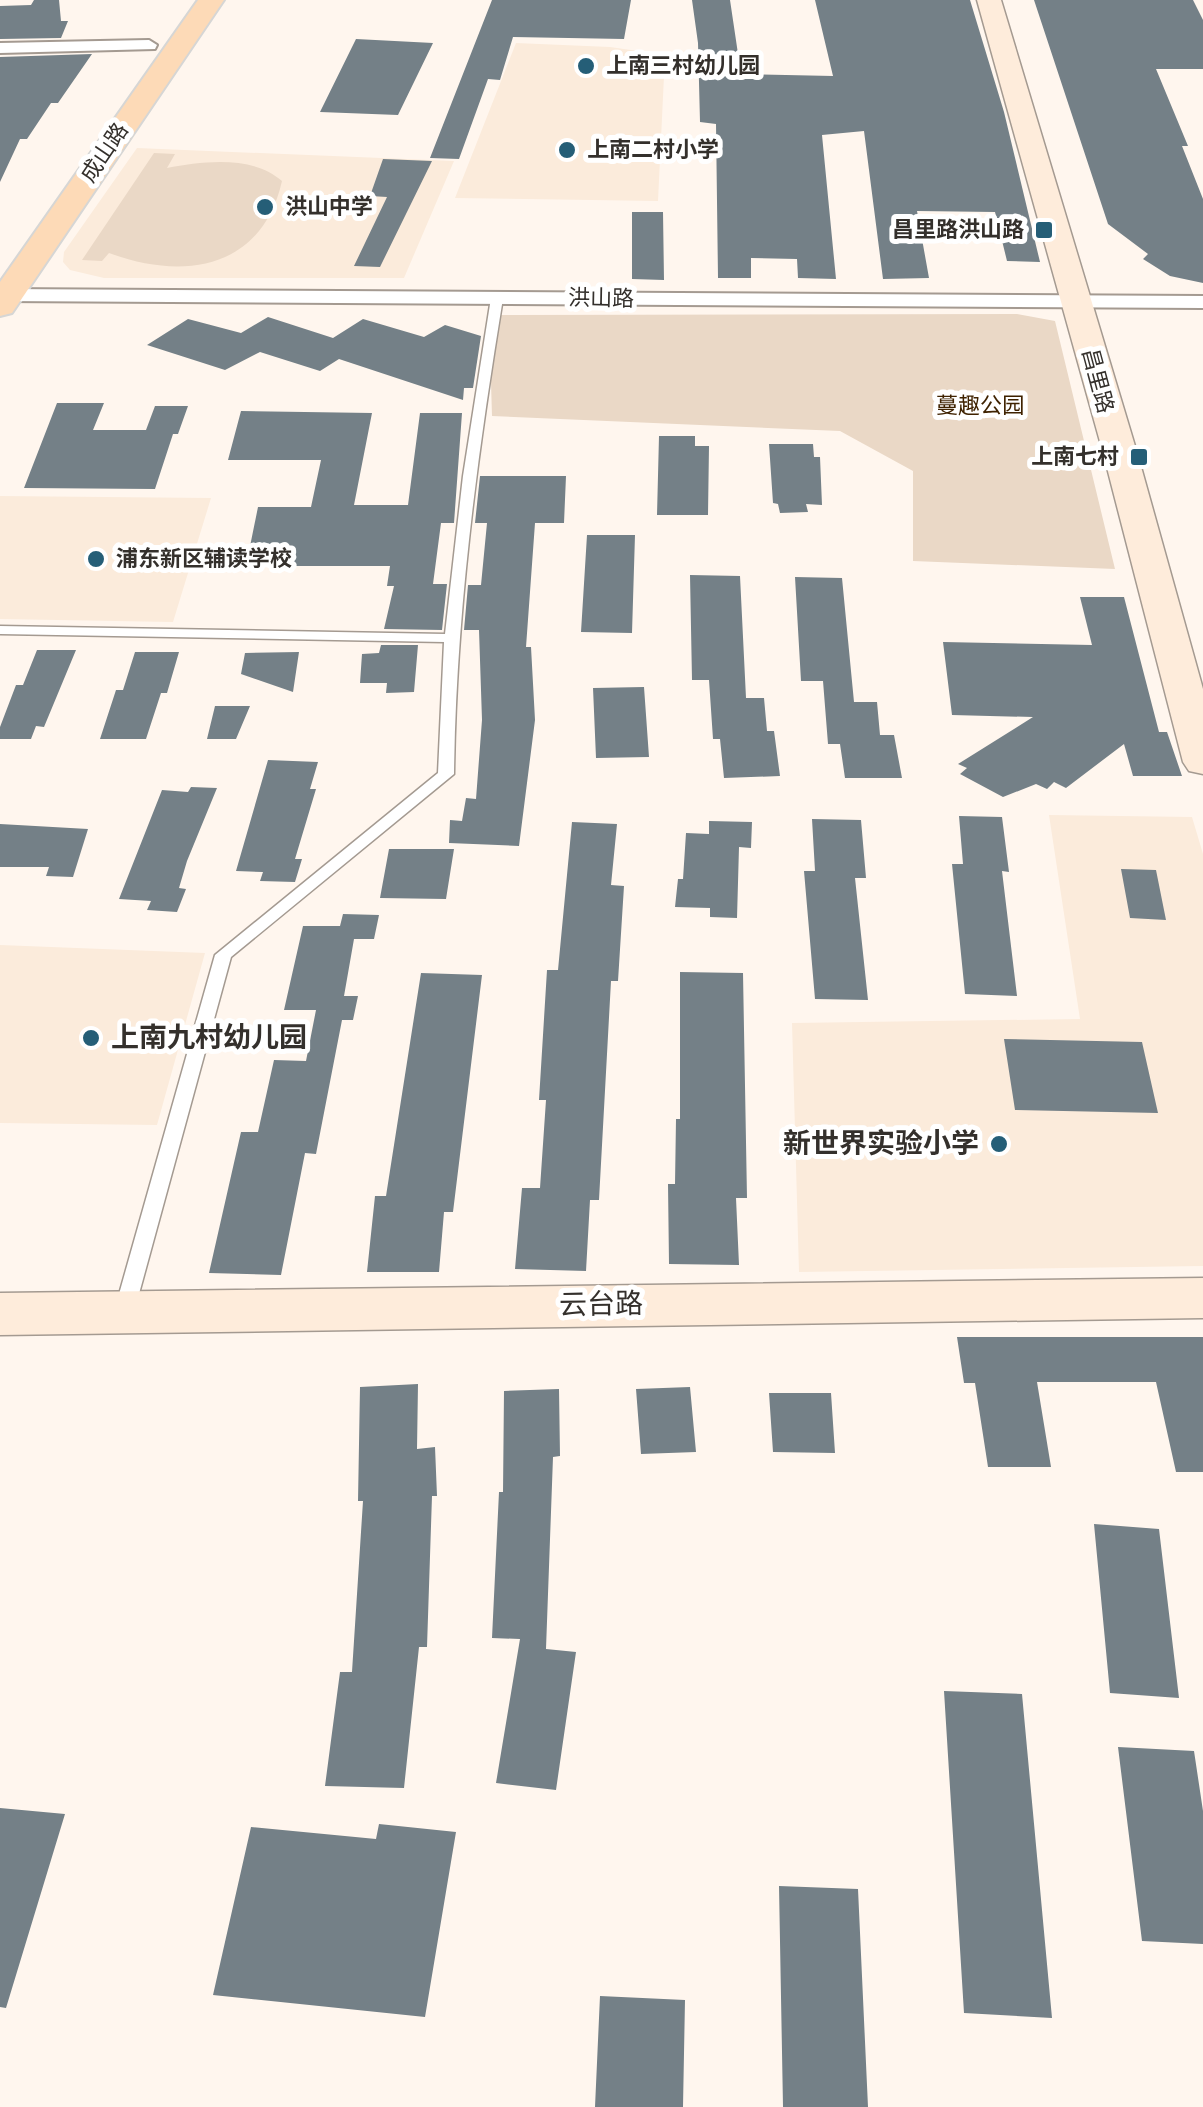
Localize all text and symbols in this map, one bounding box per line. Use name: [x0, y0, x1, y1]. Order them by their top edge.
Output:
place label: 上南三村幼儿园: [606, 53, 760, 80]
marker: 上南三村幼儿园: [575, 55, 597, 77]
street label: 成山路: [75, 118, 135, 188]
place label: 上南二村小学: [587, 137, 719, 164]
marker: 上南二村小学: [556, 139, 578, 161]
place label: 洪山中学: [285, 194, 373, 221]
marker: 洪山中学: [254, 196, 276, 218]
place label: 昌里路洪山路: [892, 217, 1024, 244]
marker: 昌里路洪山路: [1033, 219, 1055, 241]
street label: 洪山路: [568, 285, 634, 313]
street label: 昌里路: [1075, 346, 1119, 416]
park label: 蔓趣公园: [936, 393, 1024, 420]
place label: 上南七村: [1031, 444, 1119, 471]
marker: 上南七村: [1128, 446, 1150, 468]
place label: 浦东新区辅读学校: [116, 546, 292, 573]
marker: 浦东新区辅读学校: [85, 548, 107, 570]
place label: 上南九村幼儿园: [111, 1022, 307, 1055]
marker: 上南九村幼儿园: [80, 1027, 102, 1049]
place label: 新世界实验小学: [783, 1128, 979, 1161]
marker: 新世界实验小学: [988, 1133, 1010, 1155]
street label: 云台路: [559, 1288, 643, 1322]

